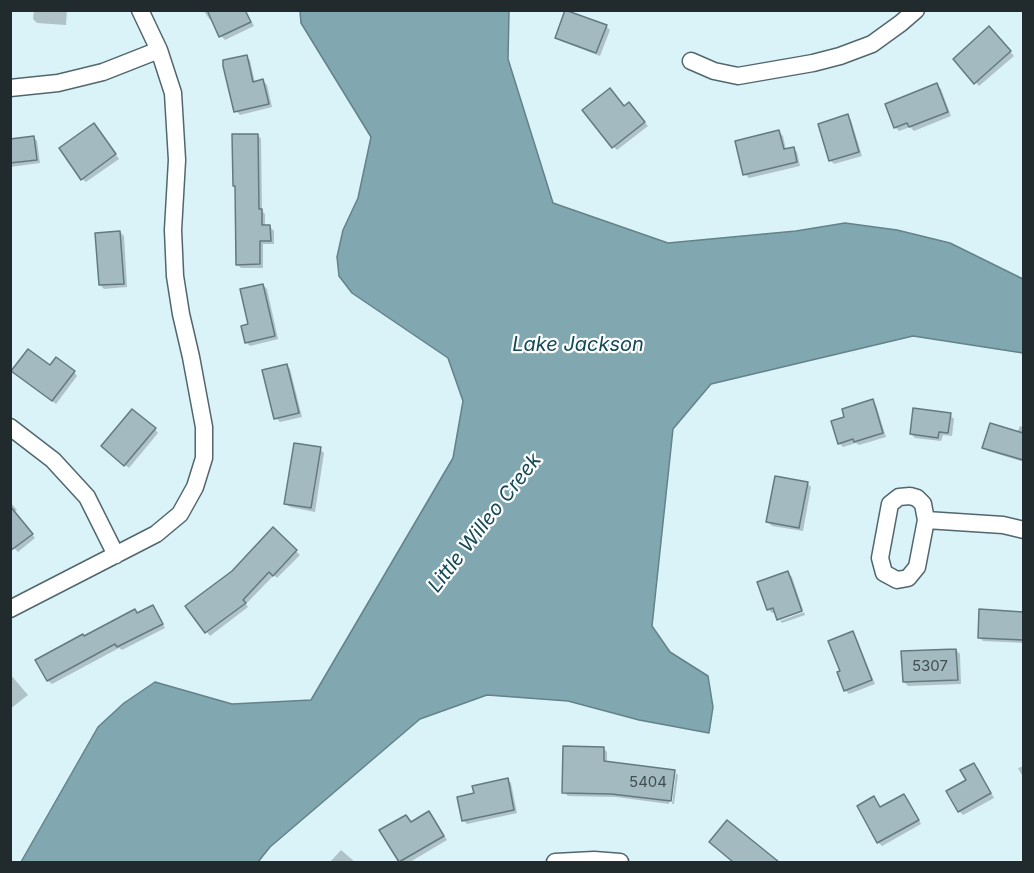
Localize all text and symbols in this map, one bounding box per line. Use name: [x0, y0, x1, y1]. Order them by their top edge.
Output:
water label: Lake Jackson: [512, 333, 644, 357]
water label: Little Willeo Creek: [423, 449, 547, 597]
house number: 5307: [912, 657, 948, 675]
house number: 5404: [629, 773, 667, 791]

